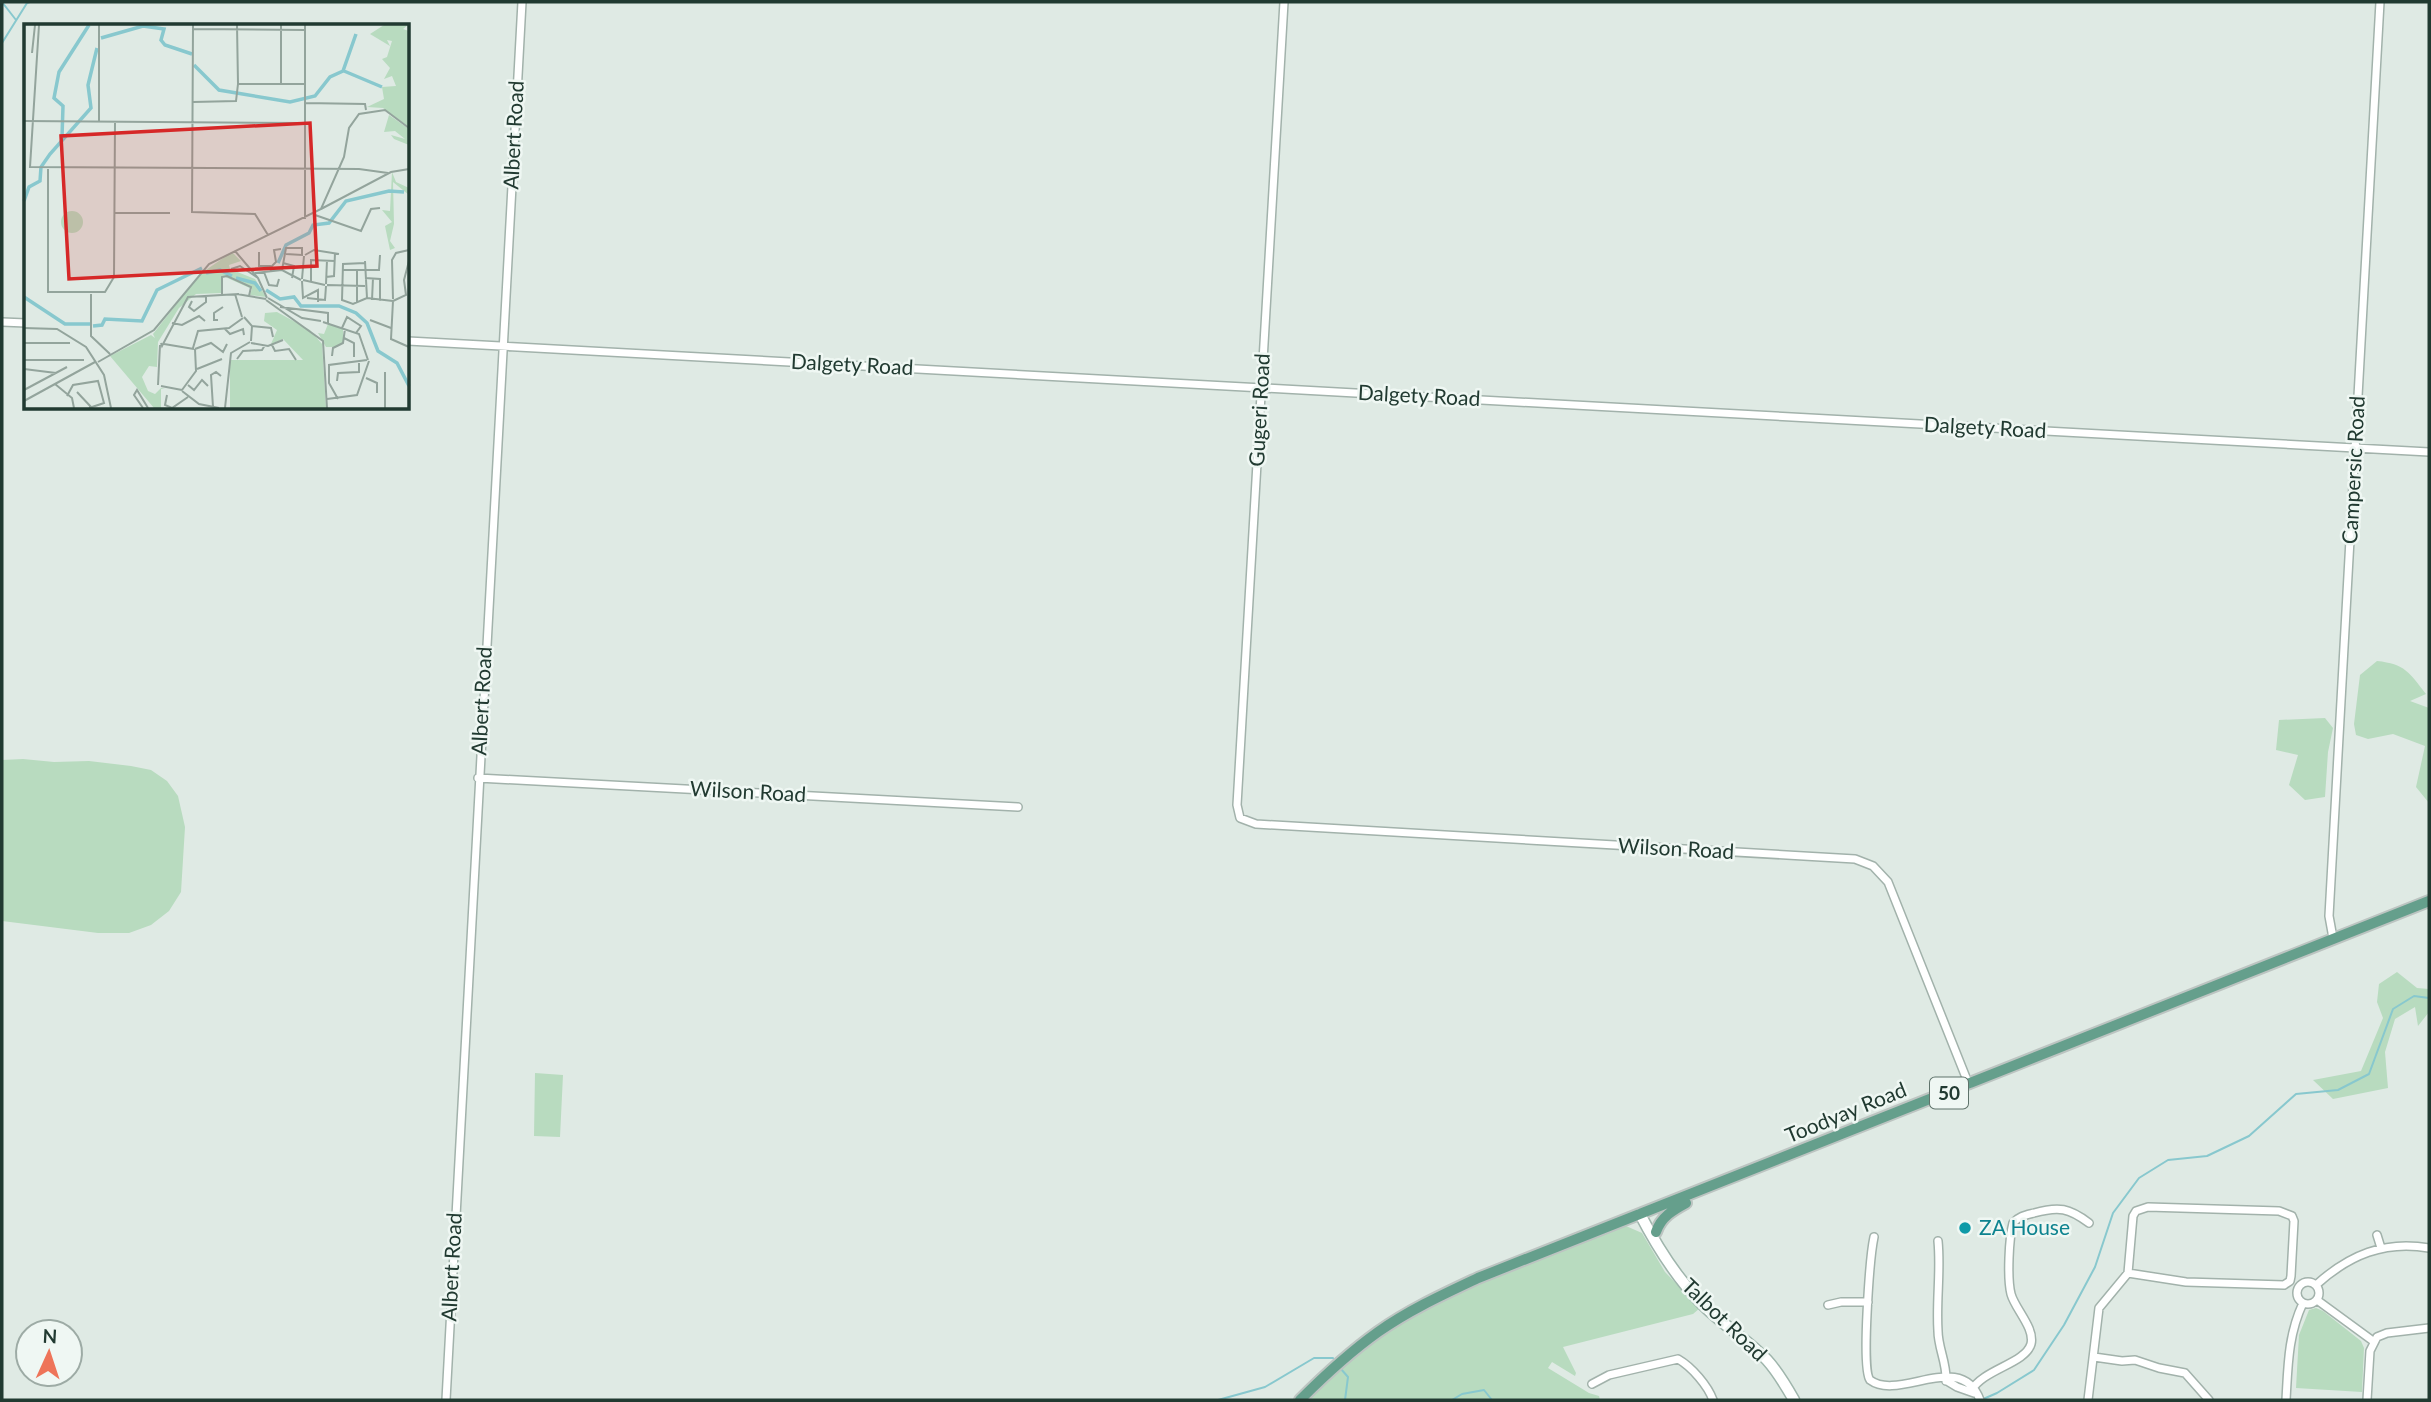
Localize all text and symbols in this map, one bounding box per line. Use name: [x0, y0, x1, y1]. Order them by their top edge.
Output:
inset map: [24, 24, 410, 410]
street label: Albert Road: [497, 80, 528, 190]
street label: Dalgety Road: [790, 348, 914, 379]
street label: Gugeri Road: [1243, 353, 1274, 467]
street label: Dalgety Road: [1357, 379, 1481, 410]
street label: Campersic Road: [2336, 395, 2369, 545]
street label: Dalgety Road: [1923, 411, 2047, 442]
street label: Albert Road: [465, 646, 496, 756]
street label: Wilson Road: [689, 775, 807, 806]
street label: Wilson Road: [1617, 832, 1735, 863]
street label: Toodyay Road: [1781, 1076, 1910, 1147]
road number: 50: [1930, 1078, 1968, 1108]
street label: Albert Road: [435, 1212, 466, 1322]
place label: ZA House: [1979, 1214, 2070, 1239]
marker: ZA House: [1957, 1220, 1973, 1236]
street label: Talbot Road: [1677, 1272, 1773, 1366]
north arrow: [14, 1318, 84, 1388]
text: N: [42, 1324, 58, 1347]

